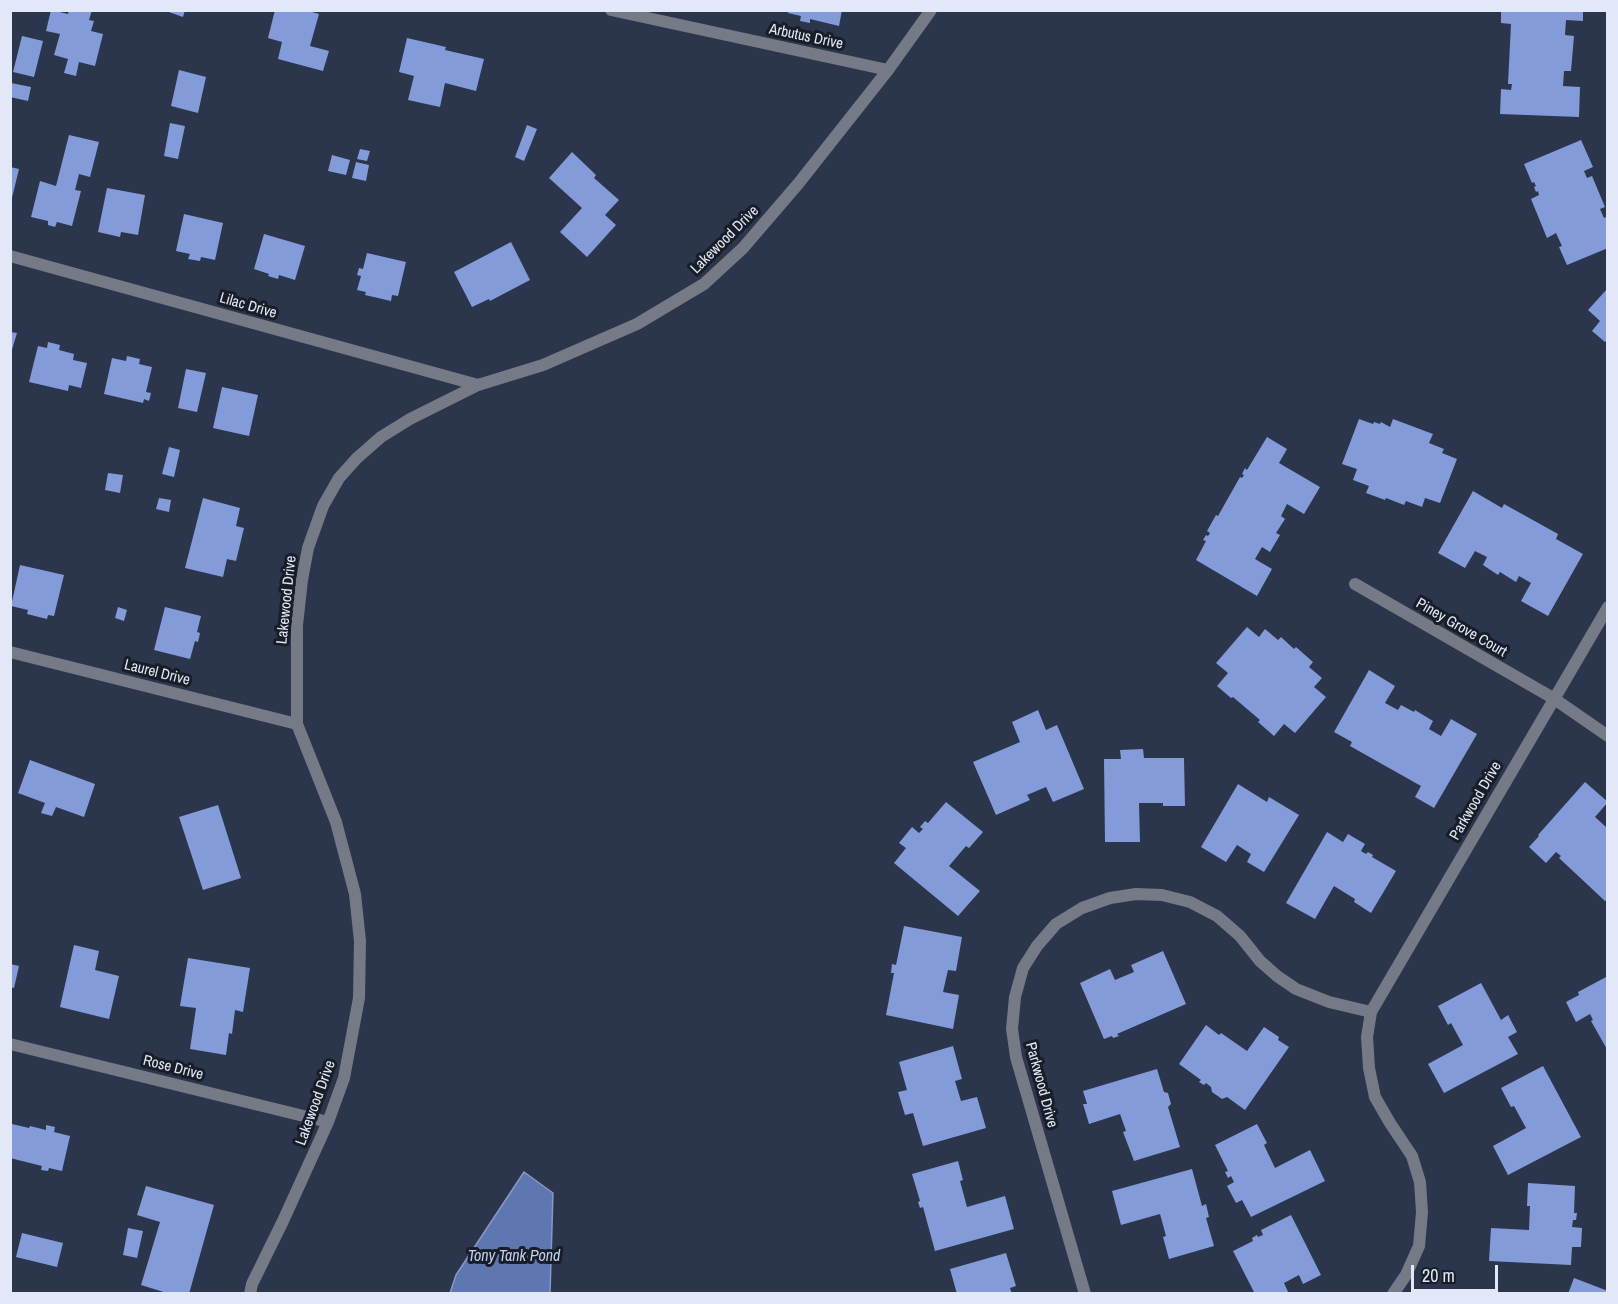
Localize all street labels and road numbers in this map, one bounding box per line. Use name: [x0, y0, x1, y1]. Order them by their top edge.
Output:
street label: Arbutus Drive: [767, 20, 845, 54]
street label: Lakewood Drive: [687, 202, 763, 278]
street label: Lilac Drive: [217, 289, 279, 323]
street label: Lakewood Drive: [273, 555, 301, 645]
street label: Piney Grove Court: [1412, 595, 1510, 661]
street label: Laurel Drive: [122, 656, 192, 690]
street label: Parkwood Drive: [1446, 759, 1506, 843]
street label: Parkwood Drive: [1021, 1040, 1061, 1130]
street label: Rose Drive: [141, 1052, 205, 1084]
street label: Lakewood Drive: [292, 1058, 340, 1148]

